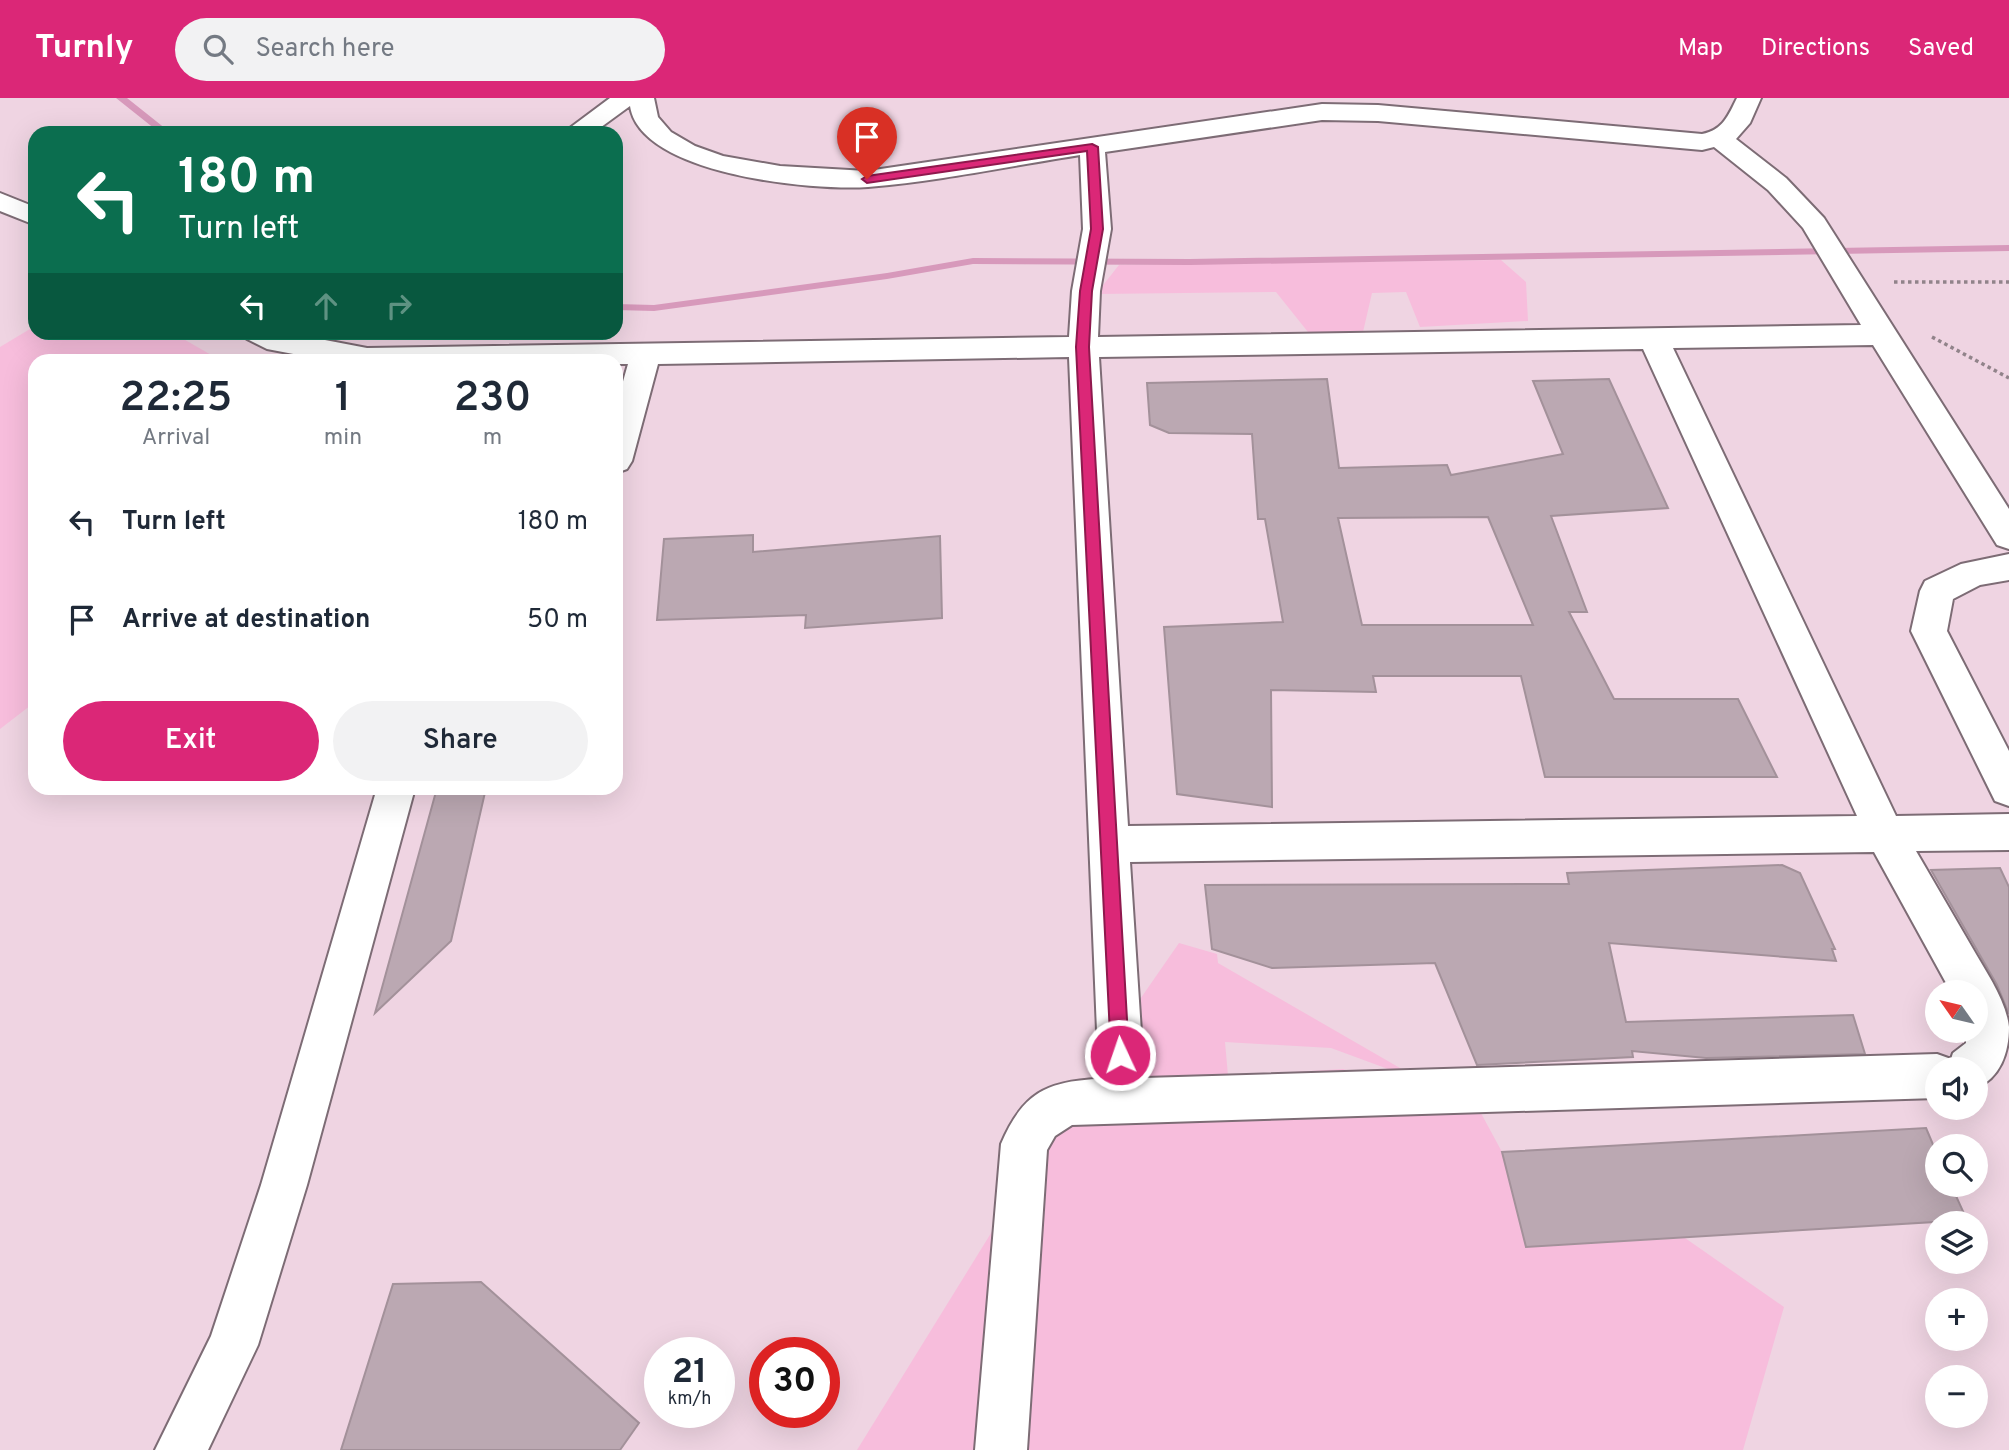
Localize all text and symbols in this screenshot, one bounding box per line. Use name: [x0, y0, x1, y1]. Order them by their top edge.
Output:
search box: [175, 18, 665, 81]
text: Turnly: [35, 28, 133, 70]
icon: search: [199, 30, 237, 68]
text: Search here: [255, 33, 394, 66]
text: Map: [1678, 34, 1723, 64]
text: Directions: [1761, 34, 1870, 64]
text: Saved: [1908, 34, 1974, 64]
pin: [837, 107, 897, 179]
icon: arrive: [848, 118, 886, 156]
text: 180 m: [178, 149, 315, 211]
icon: left: [63, 154, 154, 245]
text: Turn left: [178, 210, 299, 250]
icon: left: [234, 287, 272, 325]
icon: ahead: [307, 287, 345, 325]
icon: right: [380, 287, 418, 325]
text: 22:25: [120, 373, 232, 426]
text: 1: [335, 373, 351, 426]
text: 230: [454, 373, 531, 426]
text: Arrival: [142, 424, 210, 453]
text: min: [324, 424, 362, 453]
text: m: [483, 424, 502, 453]
icon: left: [63, 503, 101, 541]
text: Turn left: [122, 506, 226, 539]
text: 180 m: [518, 506, 588, 539]
icon: arrive: [63, 601, 101, 639]
text: Arrive at destination: [122, 604, 370, 637]
text: 50 m: [527, 604, 588, 637]
button: Exit: [63, 701, 319, 781]
button: Share: [333, 701, 588, 781]
north arrow: [1925, 980, 1988, 1043]
map controls: [1925, 980, 1988, 1428]
position arrow: [1083, 1018, 1157, 1092]
button: sound: [1925, 1057, 1988, 1120]
button: search: [1925, 1134, 1988, 1197]
button: layers: [1925, 1211, 1988, 1274]
button: +: [1925, 1288, 1988, 1351]
speed limit sign: 30: [749, 1337, 840, 1428]
text: 21: [672, 1351, 707, 1395]
button: −: [1925, 1365, 1988, 1428]
text: km/h: [668, 1388, 711, 1411]

